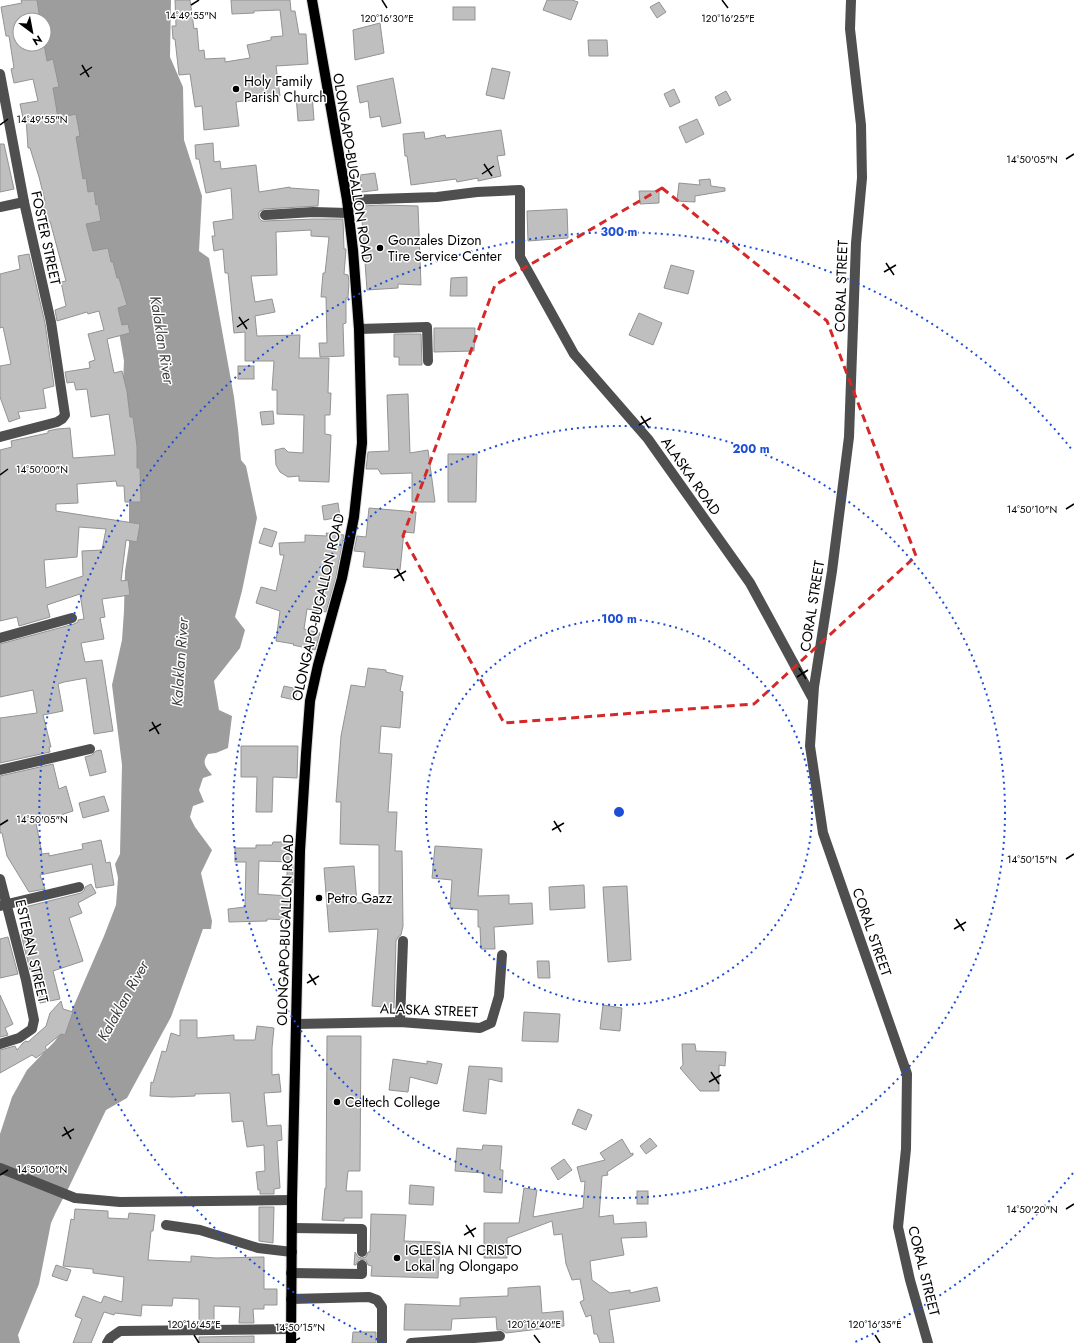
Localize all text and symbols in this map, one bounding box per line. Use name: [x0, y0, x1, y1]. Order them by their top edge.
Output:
text: 14°49'55"N: [165, 8, 217, 23]
text: 120°16'30"E: [360, 11, 414, 26]
text: 120°16'25"E: [701, 11, 755, 26]
north arrow: [12, 12, 52, 52]
text: N: [29, 31, 45, 50]
place label: Holy Family Parish Church: [244, 71, 327, 107]
street label: OLONGAPO-BUGALLON ROAD: [328, 72, 378, 264]
marker: Holy Family Parish Church: [231, 84, 241, 94]
text: 14°49'55"N: [16, 112, 68, 127]
text: 14°50'05"N: [1006, 152, 1058, 167]
street label: FOSTER STREET: [26, 189, 66, 287]
text: 300 m: [601, 223, 638, 241]
place label: Gonzales Dizon Tire Service Center: [388, 230, 502, 266]
street label: CORAL STREET: [829, 239, 853, 332]
marker: Gonzales Dizon Tire Service Center: [375, 243, 385, 253]
water label: Kalaklan River: [144, 294, 180, 387]
street label: ALASKA ROAD: [657, 433, 725, 519]
text: 200 m: [732, 440, 770, 458]
text: 14°50'00"N: [16, 462, 68, 477]
text: 14°50'10"N: [1007, 502, 1057, 517]
street label: OLONGAPO-BUGALLON ROAD: [287, 511, 349, 703]
street label: CORAL STREET: [795, 558, 829, 653]
text: 100 m: [601, 610, 637, 628]
water label: Kalaklan River: [166, 616, 194, 707]
centre of rings: [612, 805, 626, 819]
text: 14°50'05"N: [16, 812, 68, 827]
street label: OLONGAPO-BUGALLON ROAD: [272, 834, 298, 1026]
text: 14°50'15"N: [1007, 852, 1057, 867]
street label: CORAL STREET: [848, 885, 897, 979]
place label: Petro Gazz: [327, 888, 393, 908]
marker: Petro Gazz: [314, 893, 324, 903]
street label: ESTEBAN STREET: [10, 897, 54, 1005]
water label: Kalaklan River: [92, 956, 155, 1045]
street label: ALASKA STREET: [380, 998, 479, 1022]
place label: Celtech College: [345, 1092, 440, 1112]
marker: Celtech College: [332, 1097, 342, 1107]
text: 14°50'10"N: [17, 1162, 67, 1177]
text: 14°50'20"N: [1006, 1202, 1058, 1217]
street label: CORAL STREET: [903, 1224, 945, 1319]
place label: IGLESIA NI CRISTO Lokal ng Olongapo: [405, 1240, 522, 1276]
marker: IGLESIA NI CRISTO Lokal ng Olongapo: [392, 1253, 402, 1263]
text: 120°16'45"E: [167, 1317, 221, 1332]
text: 120°16'40"E: [507, 1317, 561, 1332]
text: 120°16'35"E: [848, 1317, 902, 1332]
text: 14°50'15"N: [275, 1320, 325, 1335]

